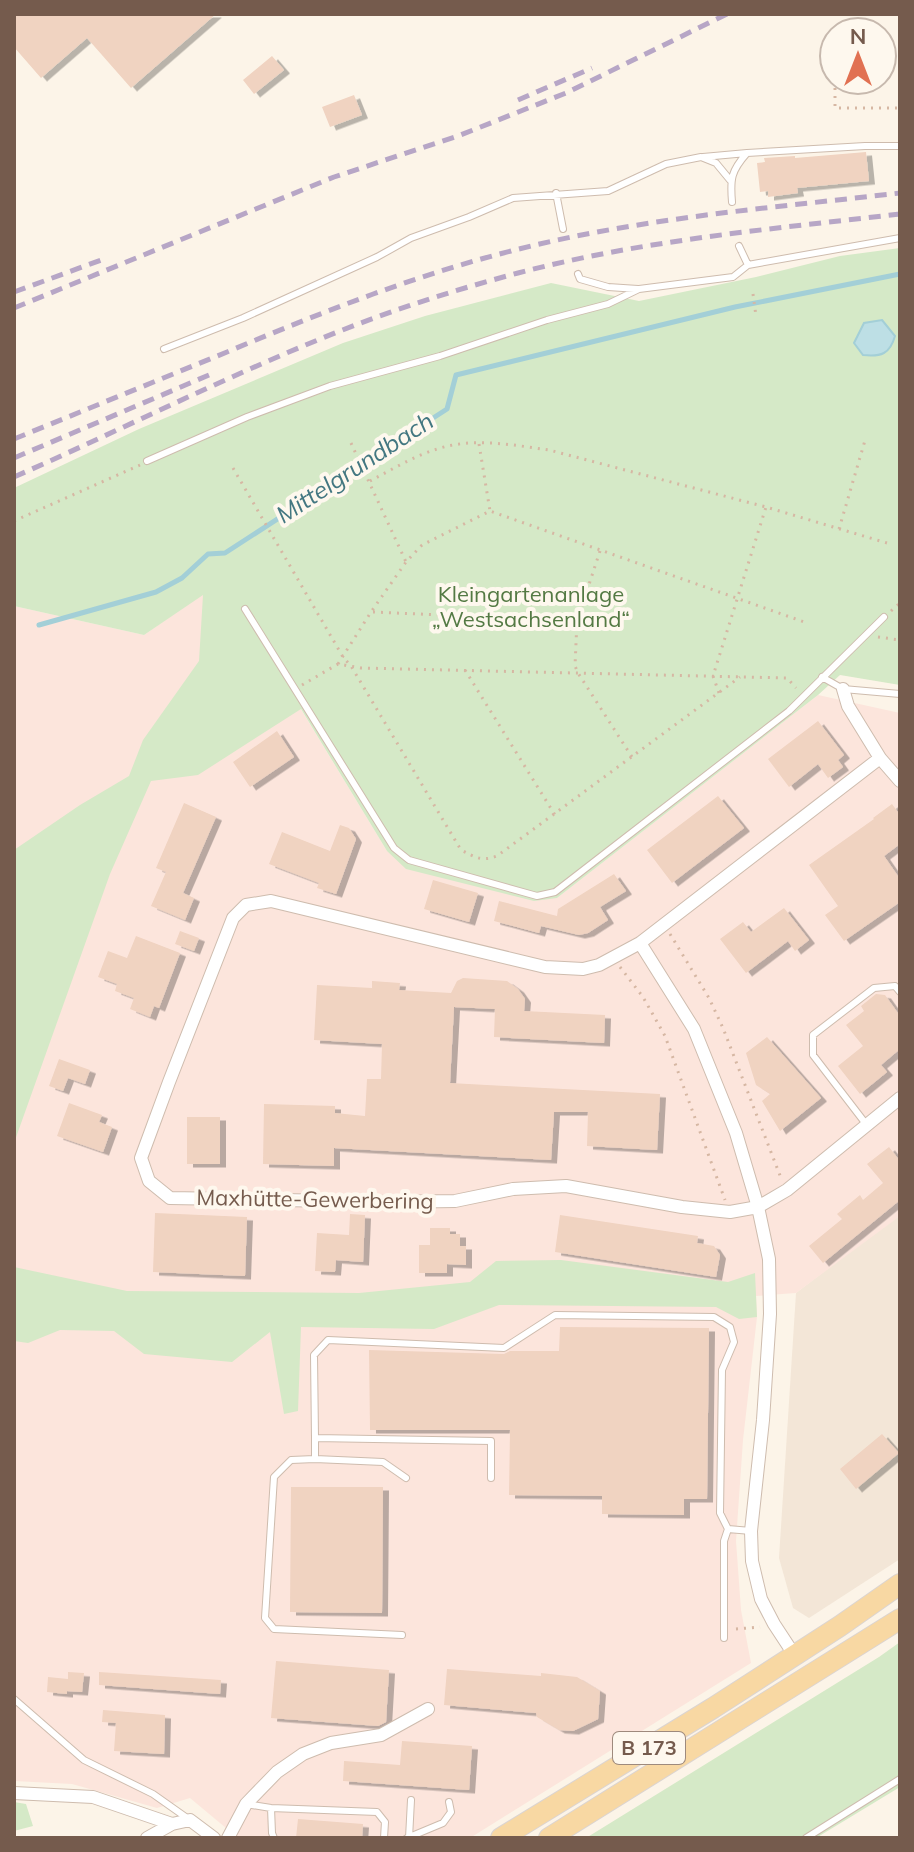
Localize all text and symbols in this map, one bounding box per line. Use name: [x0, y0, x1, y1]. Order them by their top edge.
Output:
north arrow: [818, 16, 898, 96]
text: N: [850, 22, 866, 50]
water label: Mittelgrundbach: [270, 405, 439, 529]
park label: Kleingartenanlage „Westsachsenland“: [432, 580, 630, 633]
street label: Maxhütte-Gewerbering: [196, 1183, 434, 1215]
road number: B 173: [613, 1732, 685, 1764]

